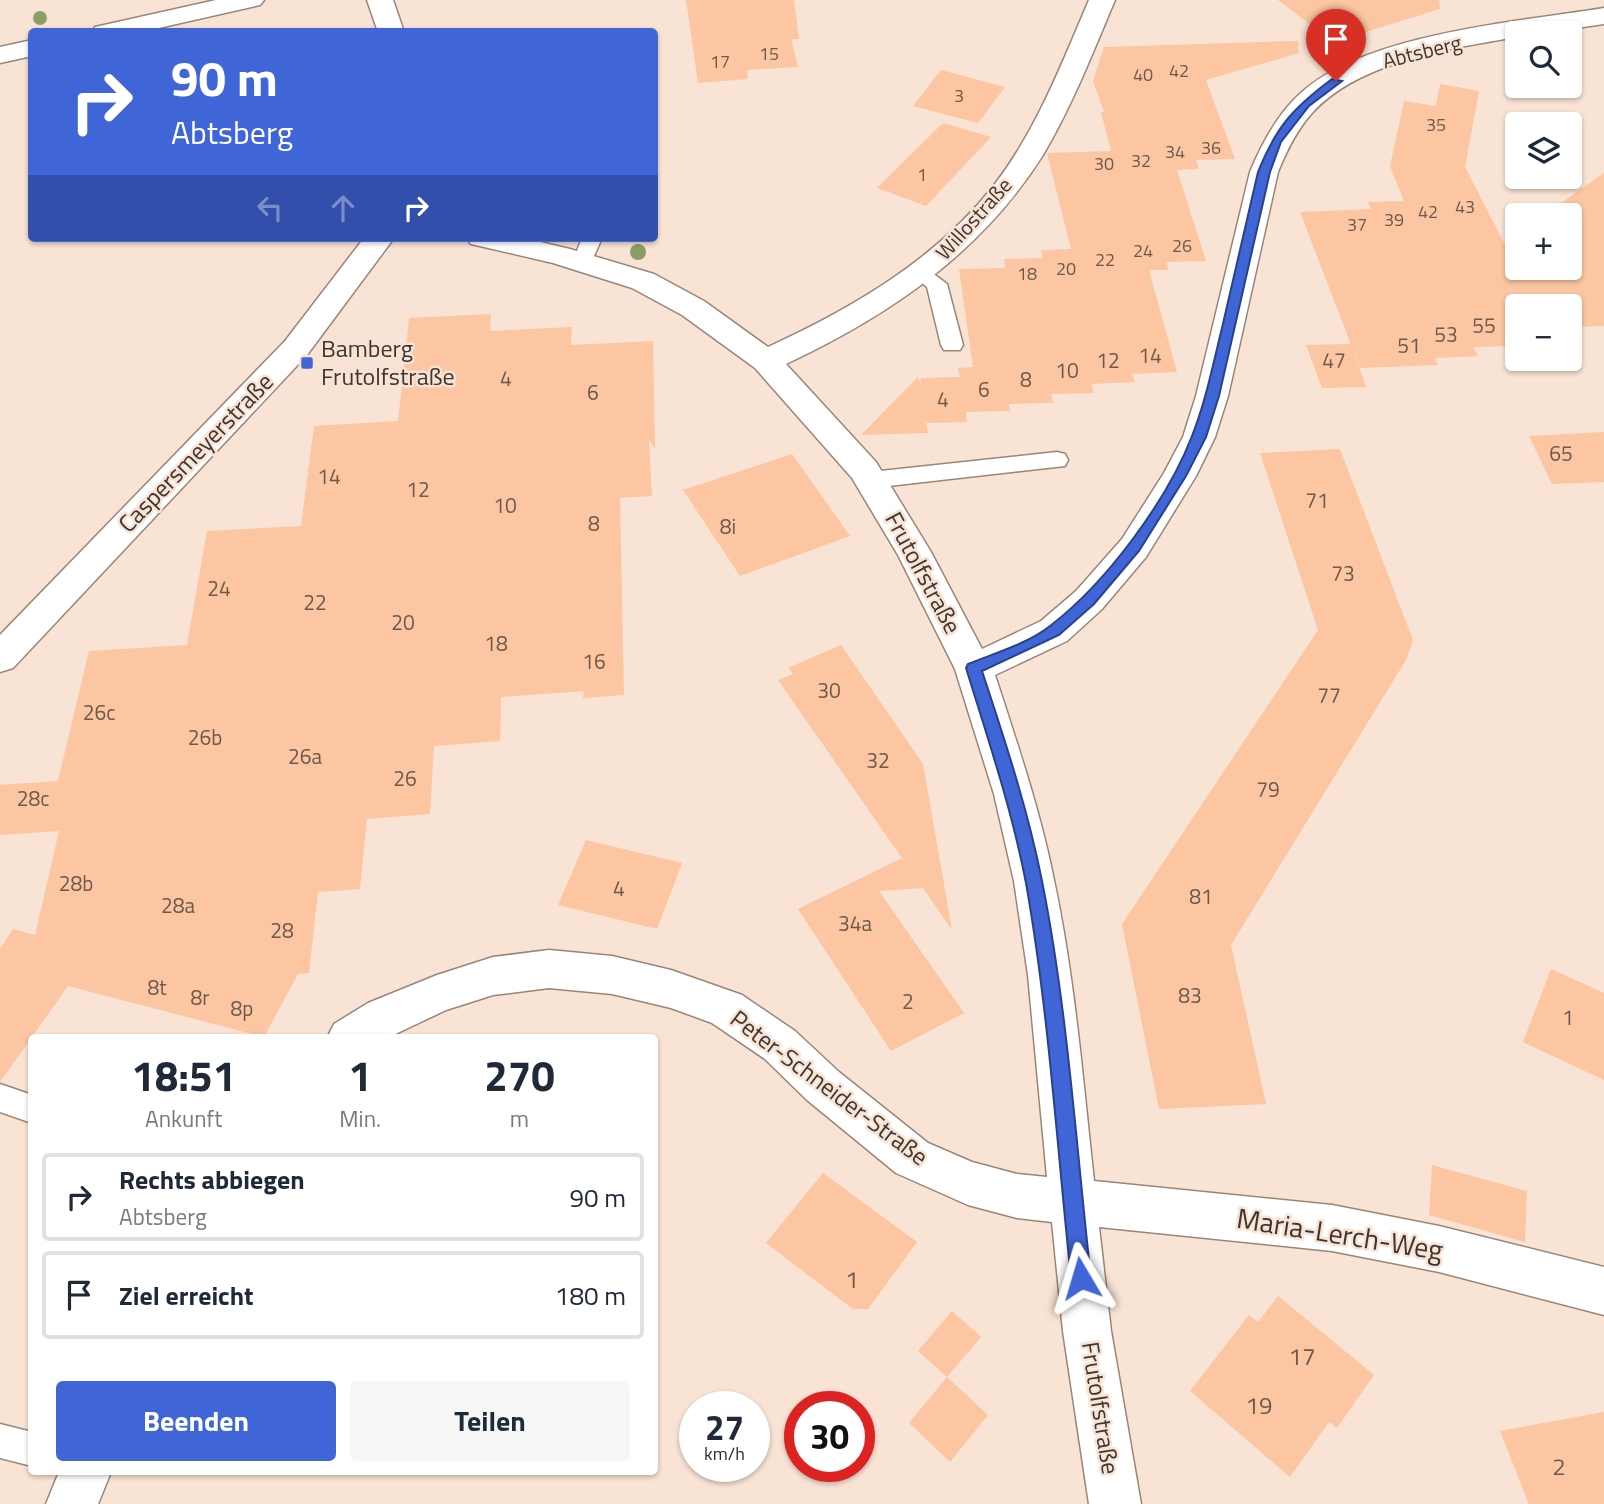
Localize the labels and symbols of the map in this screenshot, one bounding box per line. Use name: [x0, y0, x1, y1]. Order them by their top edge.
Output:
pin: [1306, 9, 1366, 81]
street label: Abtsberg: [1379, 26, 1465, 76]
house number: 15: [759, 40, 779, 67]
house number: 17: [710, 48, 730, 75]
house number: 42: [1169, 57, 1189, 84]
house number: 40: [1133, 61, 1153, 88]
house number: 3: [954, 82, 964, 109]
house number: 35: [1426, 111, 1446, 138]
house number: 36: [1201, 134, 1221, 161]
house number: 34: [1165, 138, 1185, 165]
house number: 32: [1131, 147, 1151, 174]
house number: 30: [1094, 150, 1114, 177]
house number: 1: [917, 161, 927, 188]
street label: Willostraße: [927, 170, 1019, 267]
house number: 43: [1455, 193, 1475, 220]
house number: 42: [1418, 198, 1438, 225]
house number: 39: [1384, 206, 1404, 233]
house number: 37: [1347, 211, 1367, 238]
house number: 26: [1172, 232, 1192, 259]
house number: 24: [1133, 237, 1153, 264]
house number: 22: [1095, 246, 1115, 273]
house number: 20: [1056, 255, 1076, 282]
house number: 18: [1017, 260, 1037, 287]
house number: 55: [1472, 309, 1496, 341]
house number: 53: [1434, 318, 1458, 350]
house number: 51: [1397, 329, 1421, 361]
place label: Bamberg Frutolfstraße: [321, 330, 455, 394]
house number: 14: [1138, 339, 1162, 371]
house number: 12: [1096, 344, 1120, 376]
house number: 47: [1322, 344, 1346, 376]
house number: 10: [1055, 354, 1079, 386]
marker: Bamberg Frutolfstraße: [299, 355, 315, 371]
house number: 4: [500, 362, 512, 394]
house number: 8: [1020, 363, 1032, 395]
street label: Caspersmeyerstraße: [109, 364, 281, 540]
house number: 6: [978, 373, 990, 405]
house number: 6: [587, 376, 599, 408]
house number: 4: [937, 383, 949, 415]
house number: 65: [1549, 437, 1573, 469]
house number: 14: [317, 460, 341, 492]
house number: 12: [406, 473, 430, 505]
house number: 71: [1305, 484, 1329, 516]
house number: 10: [493, 489, 517, 521]
street label: Frutolfstraße: [877, 505, 971, 640]
house number: 8: [588, 507, 600, 539]
house number: 8i: [720, 510, 736, 542]
house number: 73: [1331, 557, 1355, 589]
house number: 24: [207, 572, 231, 604]
house number: 22: [303, 586, 327, 618]
house number: 20: [391, 606, 415, 638]
house number: 18: [484, 627, 508, 659]
house number: 16: [582, 645, 606, 677]
house number: 30: [817, 674, 841, 706]
house number: 77: [1317, 679, 1341, 711]
house number: 26c: [83, 696, 115, 728]
house number: 26b: [188, 721, 222, 753]
house number: 26a: [288, 740, 322, 772]
house number: 32: [866, 744, 890, 776]
house number: 26: [393, 762, 417, 794]
house number: 79: [1256, 773, 1280, 805]
house number: 28c: [17, 782, 49, 814]
house number: 28b: [59, 867, 93, 899]
house number: 4: [613, 872, 625, 904]
house number: 81: [1189, 880, 1213, 912]
house number: 28a: [161, 889, 195, 921]
house number: 34a: [838, 907, 872, 939]
house number: 28: [270, 914, 294, 946]
house number: 8t: [147, 971, 167, 1003]
house number: 83: [1178, 979, 1202, 1011]
house number: 8r: [190, 981, 210, 1013]
house number: 2: [902, 985, 914, 1017]
house number: 8p: [231, 992, 253, 1024]
street label: Peter-Schneider-Straße: [723, 1001, 936, 1174]
house number: 1: [1562, 1001, 1574, 1033]
street label: Maria-Lerch-Weg: [1234, 1196, 1446, 1271]
position arrow: [1044, 1241, 1118, 1315]
house number: 1: [845, 1261, 859, 1297]
house number: 17: [1289, 1338, 1315, 1374]
street label: Frutolfstraße: [1073, 1339, 1129, 1477]
house number: 19: [1246, 1387, 1272, 1423]
speed limit sign: 30: [784, 1391, 875, 1482]
house number: 2: [1552, 1448, 1566, 1484]

